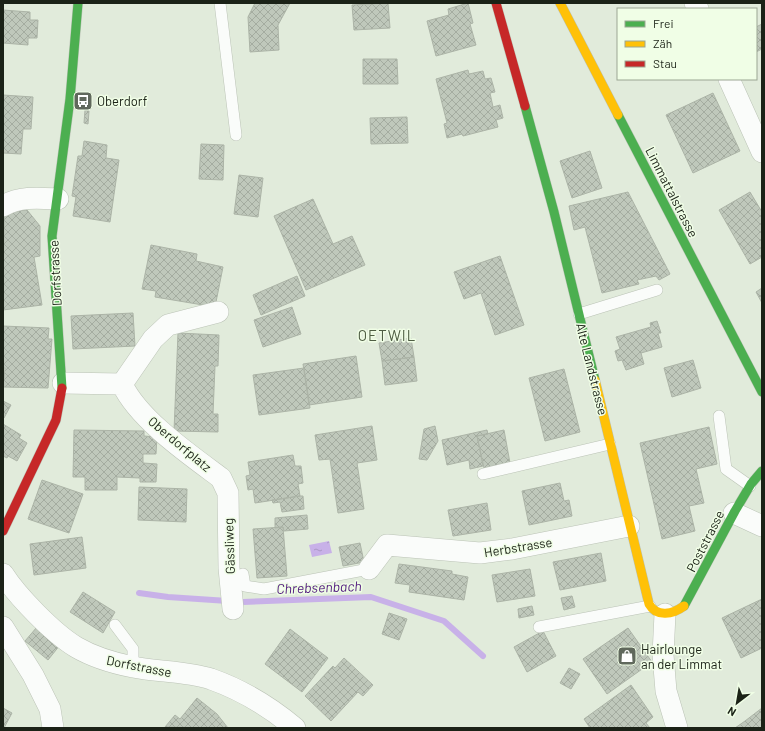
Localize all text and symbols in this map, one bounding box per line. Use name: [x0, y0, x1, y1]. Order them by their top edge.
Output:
legend: [617, 8, 757, 80]
text: Frei: [653, 16, 673, 30]
text: Zäh: [653, 36, 672, 50]
text: Stau: [653, 56, 677, 70]
bus stop icon: Oberdorf: [72, 90, 94, 112]
place label: Oberdorf: [97, 93, 148, 109]
street label: Limmattalstrasse: [642, 144, 702, 240]
street label: Dorfstrasse: [45, 240, 65, 306]
street label: Alte Landstrasse: [573, 321, 611, 417]
district label: OETWIL: [358, 326, 416, 344]
street label: Oberdorfplatz: [145, 413, 215, 475]
street label: Poststrasse: [683, 507, 727, 575]
street label: Gässliweg: [220, 518, 238, 574]
street label: Herbstrasse: [483, 534, 553, 560]
water label: Chrebsenbach: [276, 577, 362, 597]
place label: Hairlounge an der Limmat: [641, 641, 722, 672]
shop icon: Hairlounge an der Limmat: [616, 645, 638, 667]
street label: Dorfstrasse: [105, 652, 173, 680]
north arrow: [717, 683, 757, 723]
text: N: [725, 705, 738, 719]

